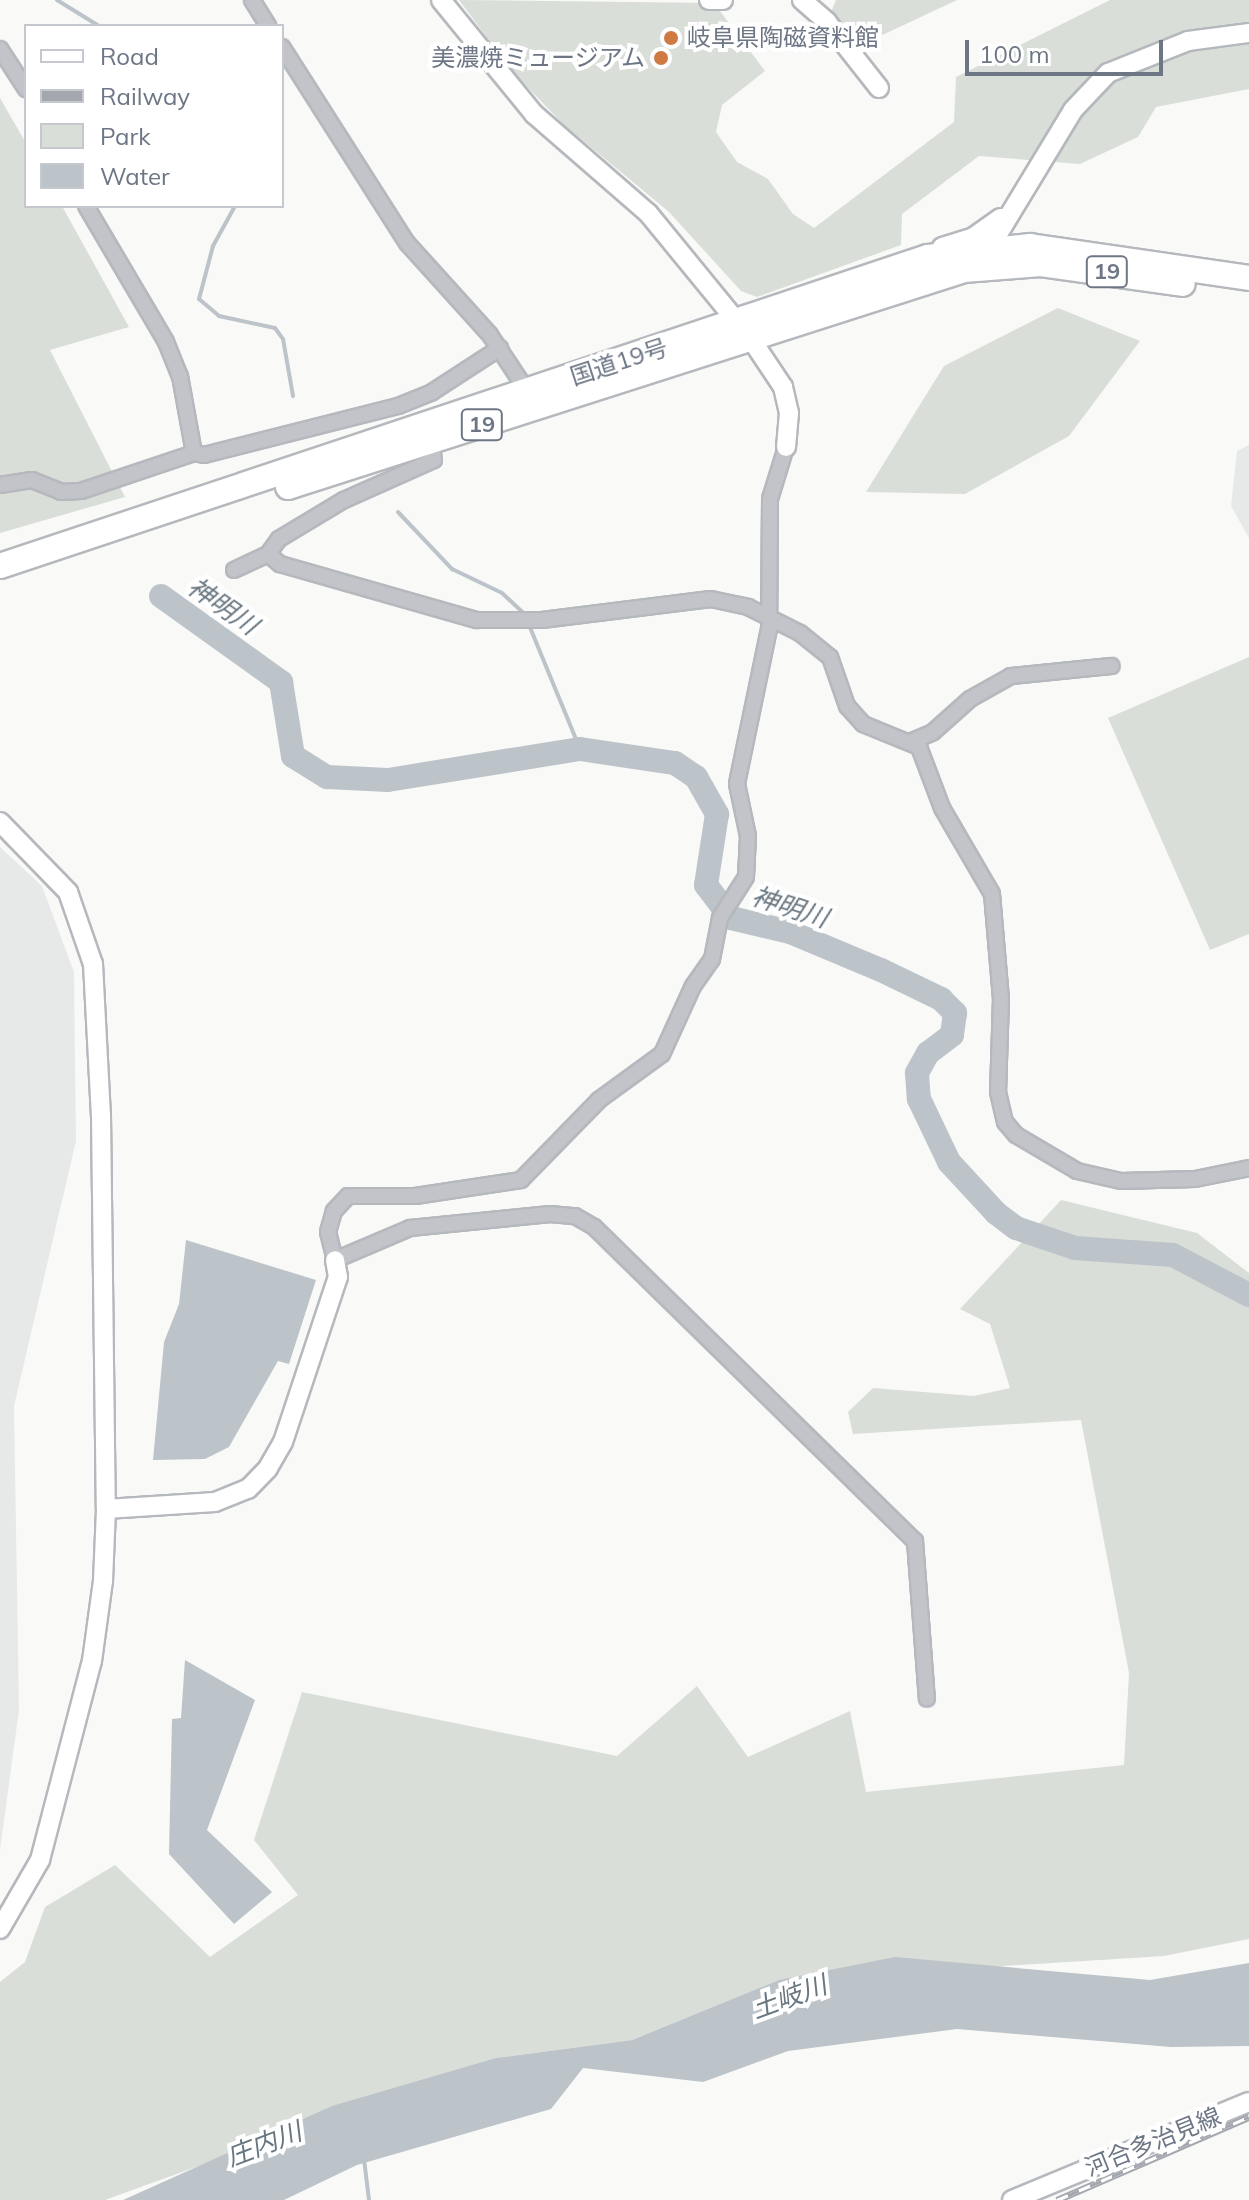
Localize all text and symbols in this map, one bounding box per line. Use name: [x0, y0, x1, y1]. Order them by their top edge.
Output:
legend: [24, 24, 284, 208]
place label: 岐阜県陶磁資料館: [687, 24, 879, 52]
scale bar: [969, 24, 1167, 74]
marker: 岐阜県陶磁資料館: [662, 29, 680, 47]
text: 100 m: [979, 39, 1050, 69]
text: Road: [100, 41, 159, 71]
place label: 美濃焼ミュージアム: [429, 44, 645, 72]
marker: 美濃焼ミュージアム: [652, 49, 670, 67]
text: Railway: [100, 81, 190, 111]
text: Park: [100, 121, 151, 151]
text: Water: [100, 161, 170, 191]
road number: 19: [1085, 254, 1129, 290]
street label: 国道19号: [567, 333, 671, 391]
road number: 19: [460, 407, 504, 443]
water label: 神明川: [182, 571, 264, 641]
water label: 神明川: [748, 880, 832, 934]
water label: 土岐川: [747, 1969, 831, 2025]
street label: 河合多治見線: [1081, 2102, 1225, 2182]
water label: 庄内川: [222, 2115, 306, 2173]

